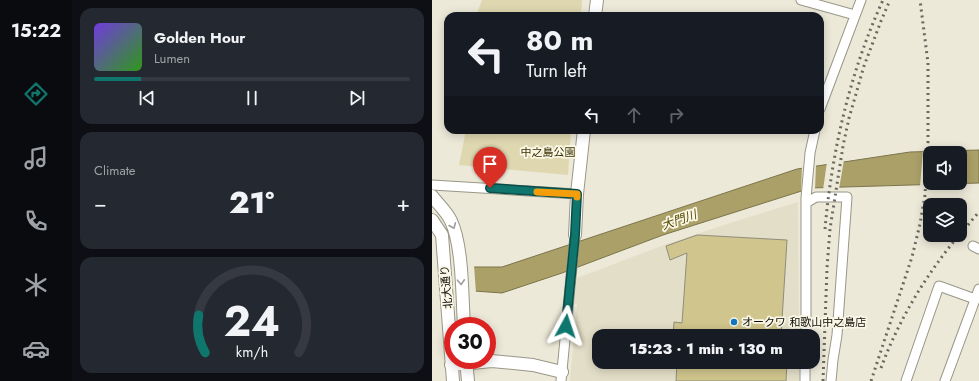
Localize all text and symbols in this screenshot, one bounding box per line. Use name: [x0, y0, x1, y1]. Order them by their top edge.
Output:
text: 15:22: [11, 18, 61, 44]
text: 80 m: [526, 20, 593, 61]
text: Golden Hour: [154, 27, 246, 49]
icon: left: [460, 28, 512, 80]
text: Lumen: [154, 49, 190, 68]
text: Turn left: [526, 58, 586, 84]
icon: directions: [22, 80, 50, 108]
icon: previous: [136, 87, 158, 109]
icon: pause: [241, 87, 263, 109]
icon: next: [346, 87, 368, 109]
icon: left: [581, 104, 603, 126]
icon: ahead: [623, 104, 645, 126]
icon: right: [665, 104, 687, 126]
icon: music: [22, 144, 50, 172]
park label: 中之島公園: [521, 144, 576, 160]
map controls: [923, 146, 967, 242]
button: sound: [923, 146, 967, 190]
pin: [473, 147, 507, 188]
icon: arrive: [479, 153, 501, 175]
text: Climate: [94, 161, 135, 180]
text: 21°: [229, 181, 274, 224]
text: −: [94, 187, 107, 219]
text: +: [396, 187, 410, 219]
button: layers: [923, 198, 967, 242]
water label: 大門川: [659, 205, 701, 234]
icon: phone: [22, 207, 50, 235]
one-way arrow: [448, 221, 456, 229]
street label: 北大通り: [436, 264, 456, 310]
icon: climate: [22, 271, 50, 299]
one-way arrow: [457, 278, 466, 285]
text: 24: [224, 291, 280, 352]
position arrow: [545, 305, 587, 347]
place label: オークワ 和歌山中之島店: [742, 314, 866, 330]
speed limit sign: 30: [444, 317, 496, 369]
marker: オークワ 和歌山中之島店: [729, 317, 739, 327]
icon: car: [22, 335, 50, 363]
text: 15:23 · 1 min · 130 m: [629, 338, 783, 360]
text: km/h: [236, 341, 268, 361]

